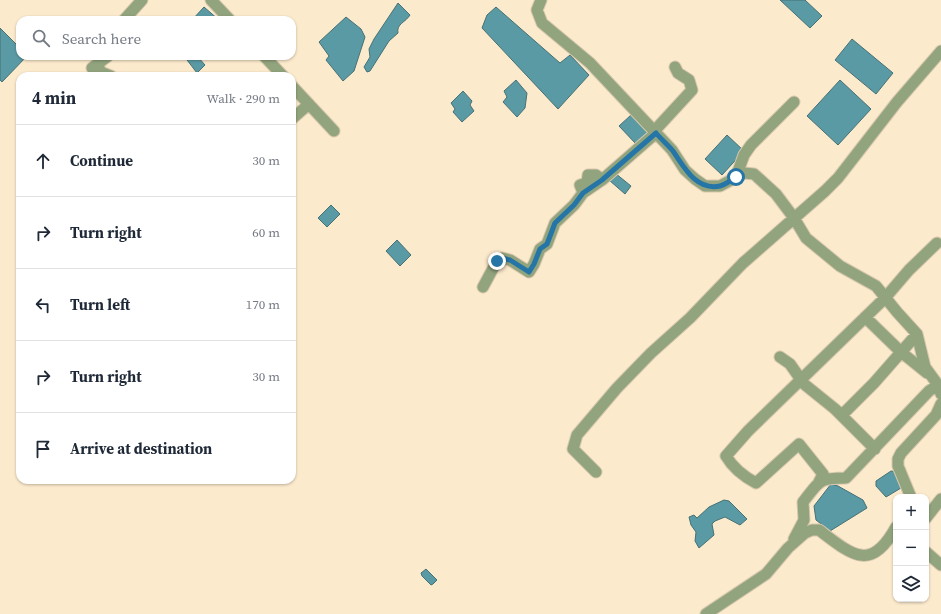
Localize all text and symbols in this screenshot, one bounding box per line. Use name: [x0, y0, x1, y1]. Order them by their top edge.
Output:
search box: [16, 16, 296, 60]
icon: search: [30, 27, 52, 49]
text: Search here: [62, 28, 141, 49]
text: 4 min: [32, 86, 76, 110]
text: Walk · 290 m: [207, 90, 280, 107]
icon: ahead: [32, 150, 54, 172]
text: Continue: [70, 150, 133, 171]
text: 30 m: [252, 152, 280, 169]
route start: [727, 168, 745, 186]
icon: right: [32, 222, 54, 244]
text: Turn right: [70, 222, 142, 243]
text: 60 m: [252, 224, 280, 241]
route end: [488, 252, 506, 270]
icon: left: [32, 294, 54, 316]
text: Turn left: [70, 294, 130, 315]
text: 170 m: [246, 296, 280, 313]
icon: right: [32, 366, 54, 388]
text: Turn right: [70, 366, 142, 387]
text: 30 m: [252, 368, 280, 385]
icon: arrive: [32, 438, 54, 460]
text: Arrive at destination: [70, 438, 212, 459]
map controls: [893, 494, 929, 602]
button: +: [893, 494, 929, 530]
button: −: [893, 530, 929, 566]
button: layers: [893, 566, 929, 602]

